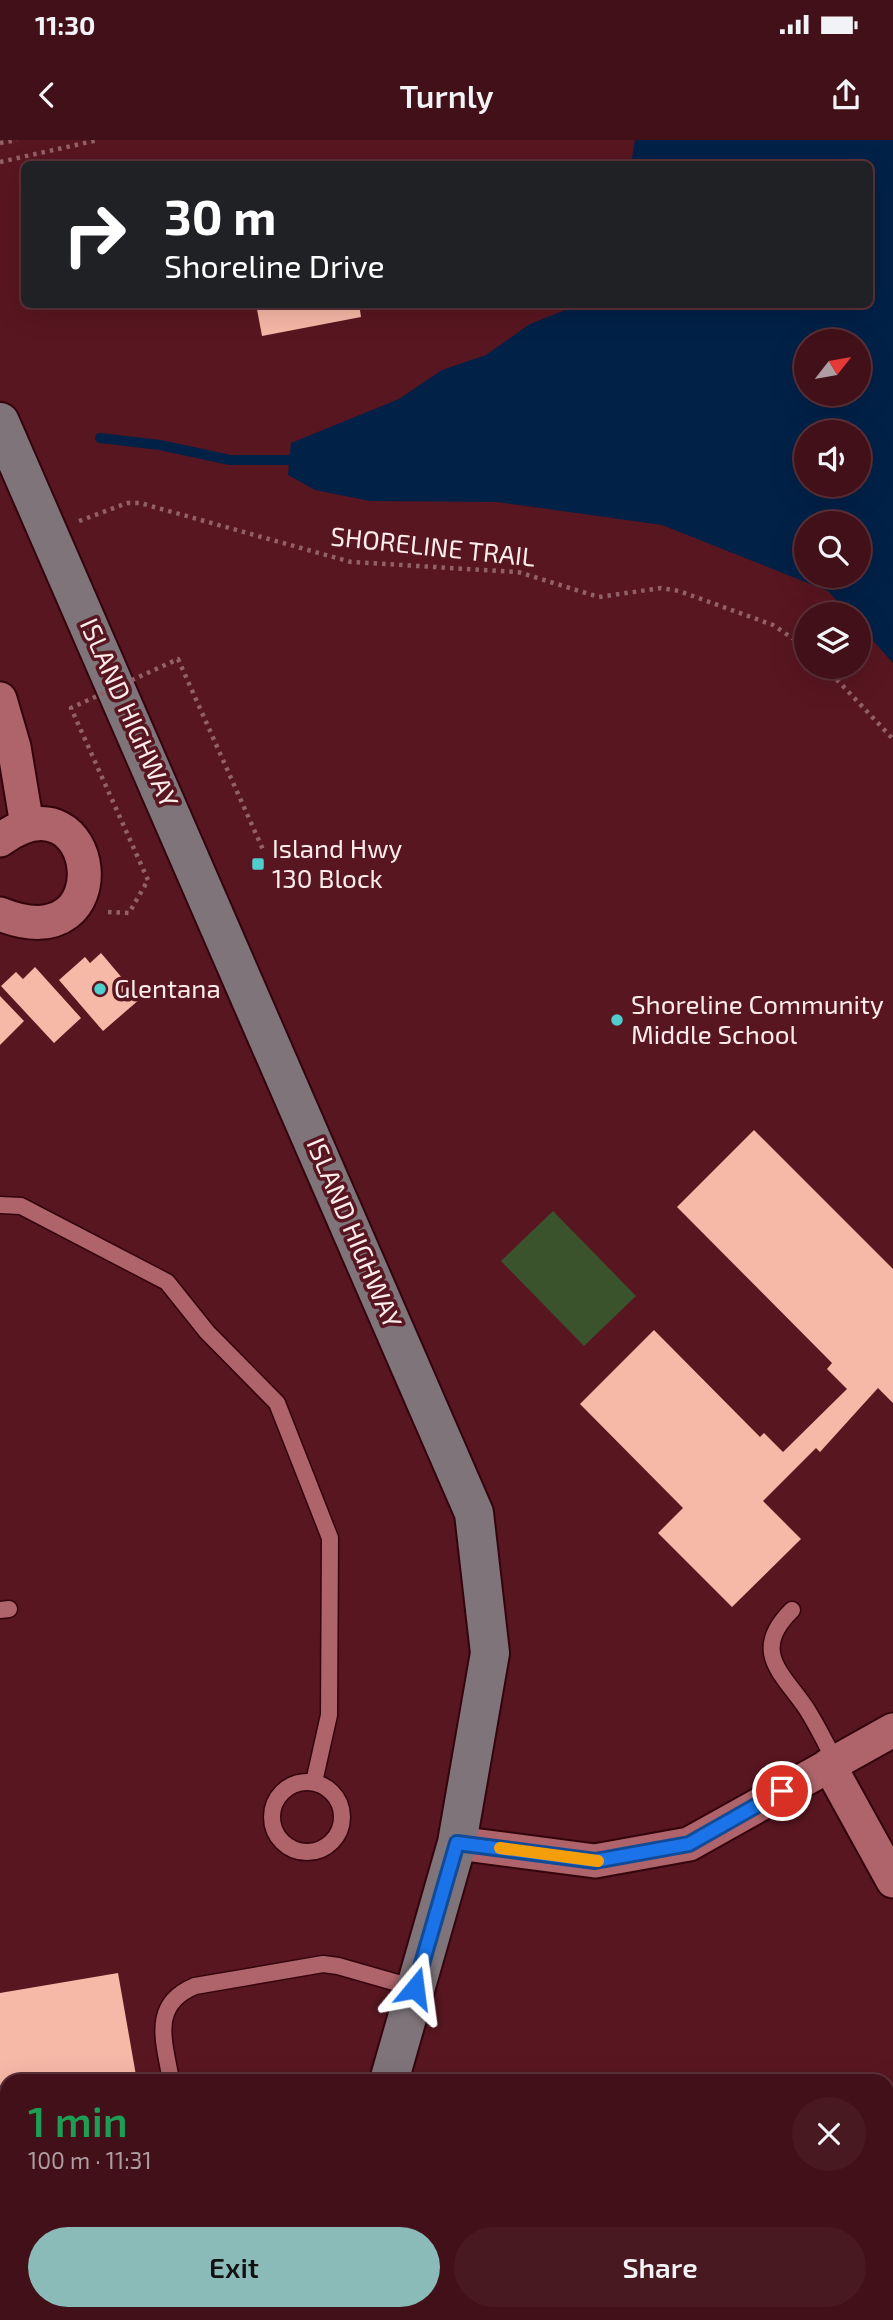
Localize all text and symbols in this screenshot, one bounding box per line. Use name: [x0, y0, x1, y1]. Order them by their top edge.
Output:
text: 11:30: [35, 9, 95, 40]
icon: back: [28, 76, 66, 114]
text: Turnly: [399, 76, 494, 114]
icon: share: [827, 76, 865, 114]
text: 30 m: [164, 186, 276, 245]
icon: right: [49, 189, 140, 280]
text: Shoreline Drive: [164, 246, 385, 284]
north arrow: [794, 329, 872, 406]
map controls: [794, 329, 871, 679]
button: sound: [794, 420, 871, 497]
button: search: [794, 511, 871, 588]
street label: SHORELINE TRAIL: [329, 519, 537, 572]
button: layers: [794, 602, 871, 679]
street label: ISLAND HIGHWAY: [75, 613, 186, 812]
place label: Island Hwy 130 Block: [272, 832, 403, 893]
marker: Island Hwy 130 Block: [250, 856, 266, 872]
place label: Glentana: [114, 972, 221, 1003]
marker: Glentana: [92, 981, 108, 997]
place label: Shoreline Community Middle School: [631, 988, 884, 1049]
marker: Shoreline Community Middle School: [609, 1012, 625, 1028]
street label: ISLAND HIGHWAY: [301, 1133, 410, 1332]
pin: [752, 1761, 812, 1821]
icon: arrive: [763, 1772, 801, 1810]
position arrow: [378, 1951, 452, 2025]
text: 1 min: [28, 2095, 128, 2145]
button: close: [792, 2097, 866, 2171]
text: 100 m · 11:31: [28, 2146, 152, 2174]
button: Exit: [28, 2227, 440, 2307]
button: Share: [454, 2227, 866, 2307]

